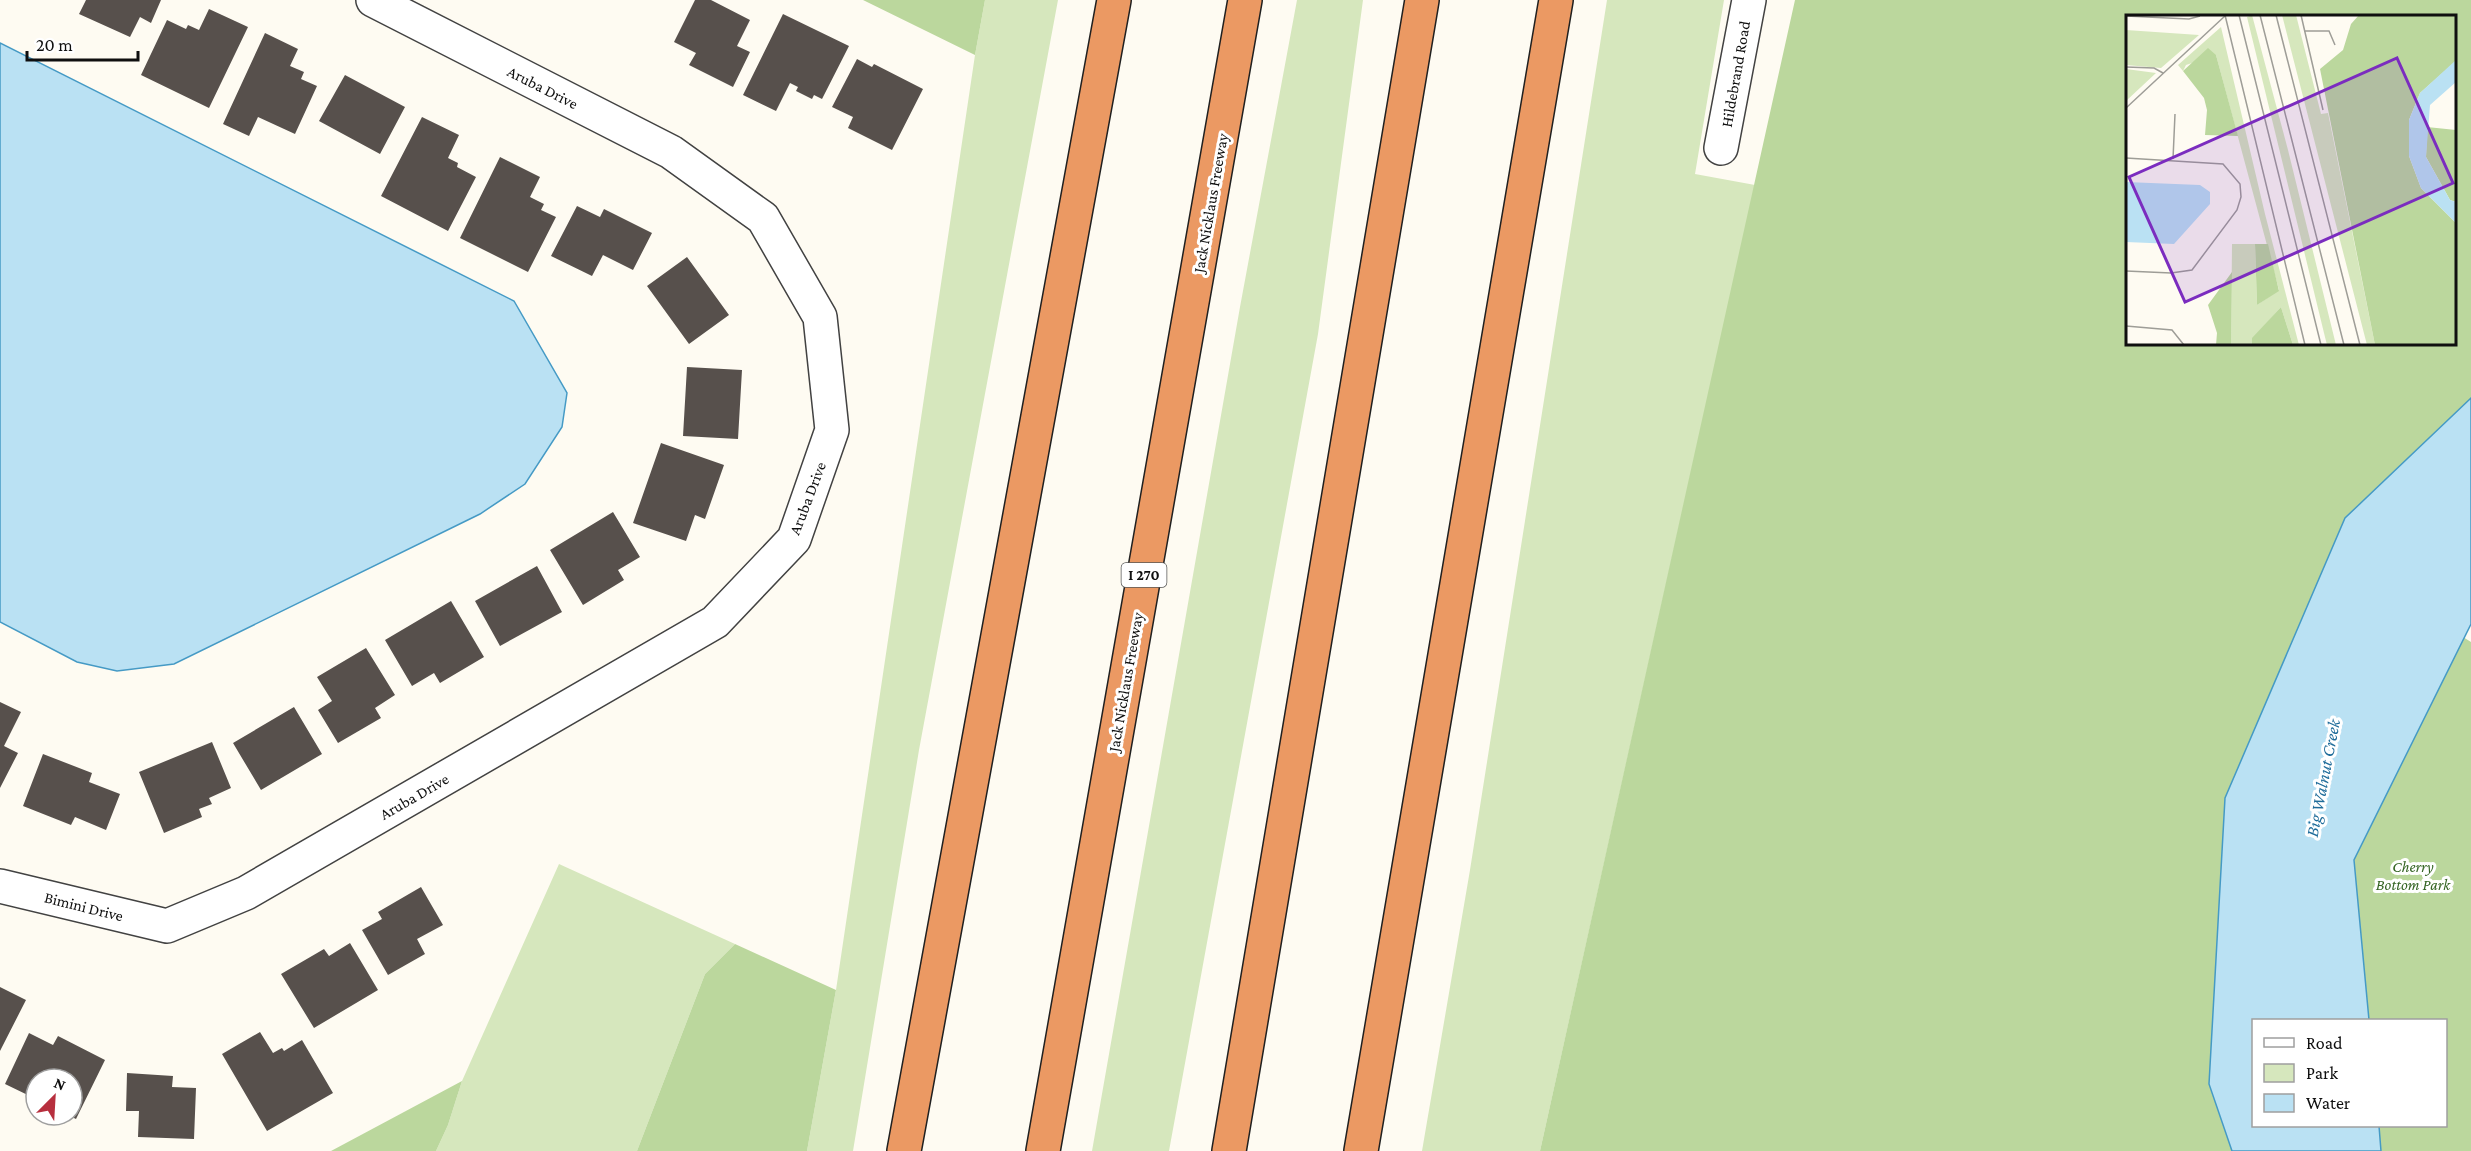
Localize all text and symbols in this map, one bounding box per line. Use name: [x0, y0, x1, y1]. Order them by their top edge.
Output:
inset map: [2126, 15, 2456, 345]
street label: Hildebrand Road: [1718, 19, 1753, 129]
scale bar: [27, 24, 138, 62]
text: 20 m: [36, 35, 73, 55]
street label: Aruba Drive: [505, 62, 581, 112]
street label: Jack Nicklaus Freeway: [1190, 131, 1232, 276]
street label: Aruba Drive: [786, 459, 829, 537]
road number: I 270: [1122, 563, 1166, 587]
street label: Jack Nicklaus Freeway: [1105, 610, 1147, 755]
water label: Big Walnut Creek: [2302, 716, 2344, 839]
street label: Aruba Drive: [377, 770, 452, 823]
park label: Cherry Bottom Park: [2376, 858, 2451, 893]
street label: Bimini Drive: [43, 888, 125, 924]
legend: [2252, 1019, 2447, 1127]
text: Road: [2306, 1033, 2343, 1053]
text: Park: [2306, 1063, 2338, 1083]
north arrow: [24, 1067, 84, 1127]
text: N: [51, 1074, 68, 1094]
text: Water: [2306, 1093, 2351, 1113]

